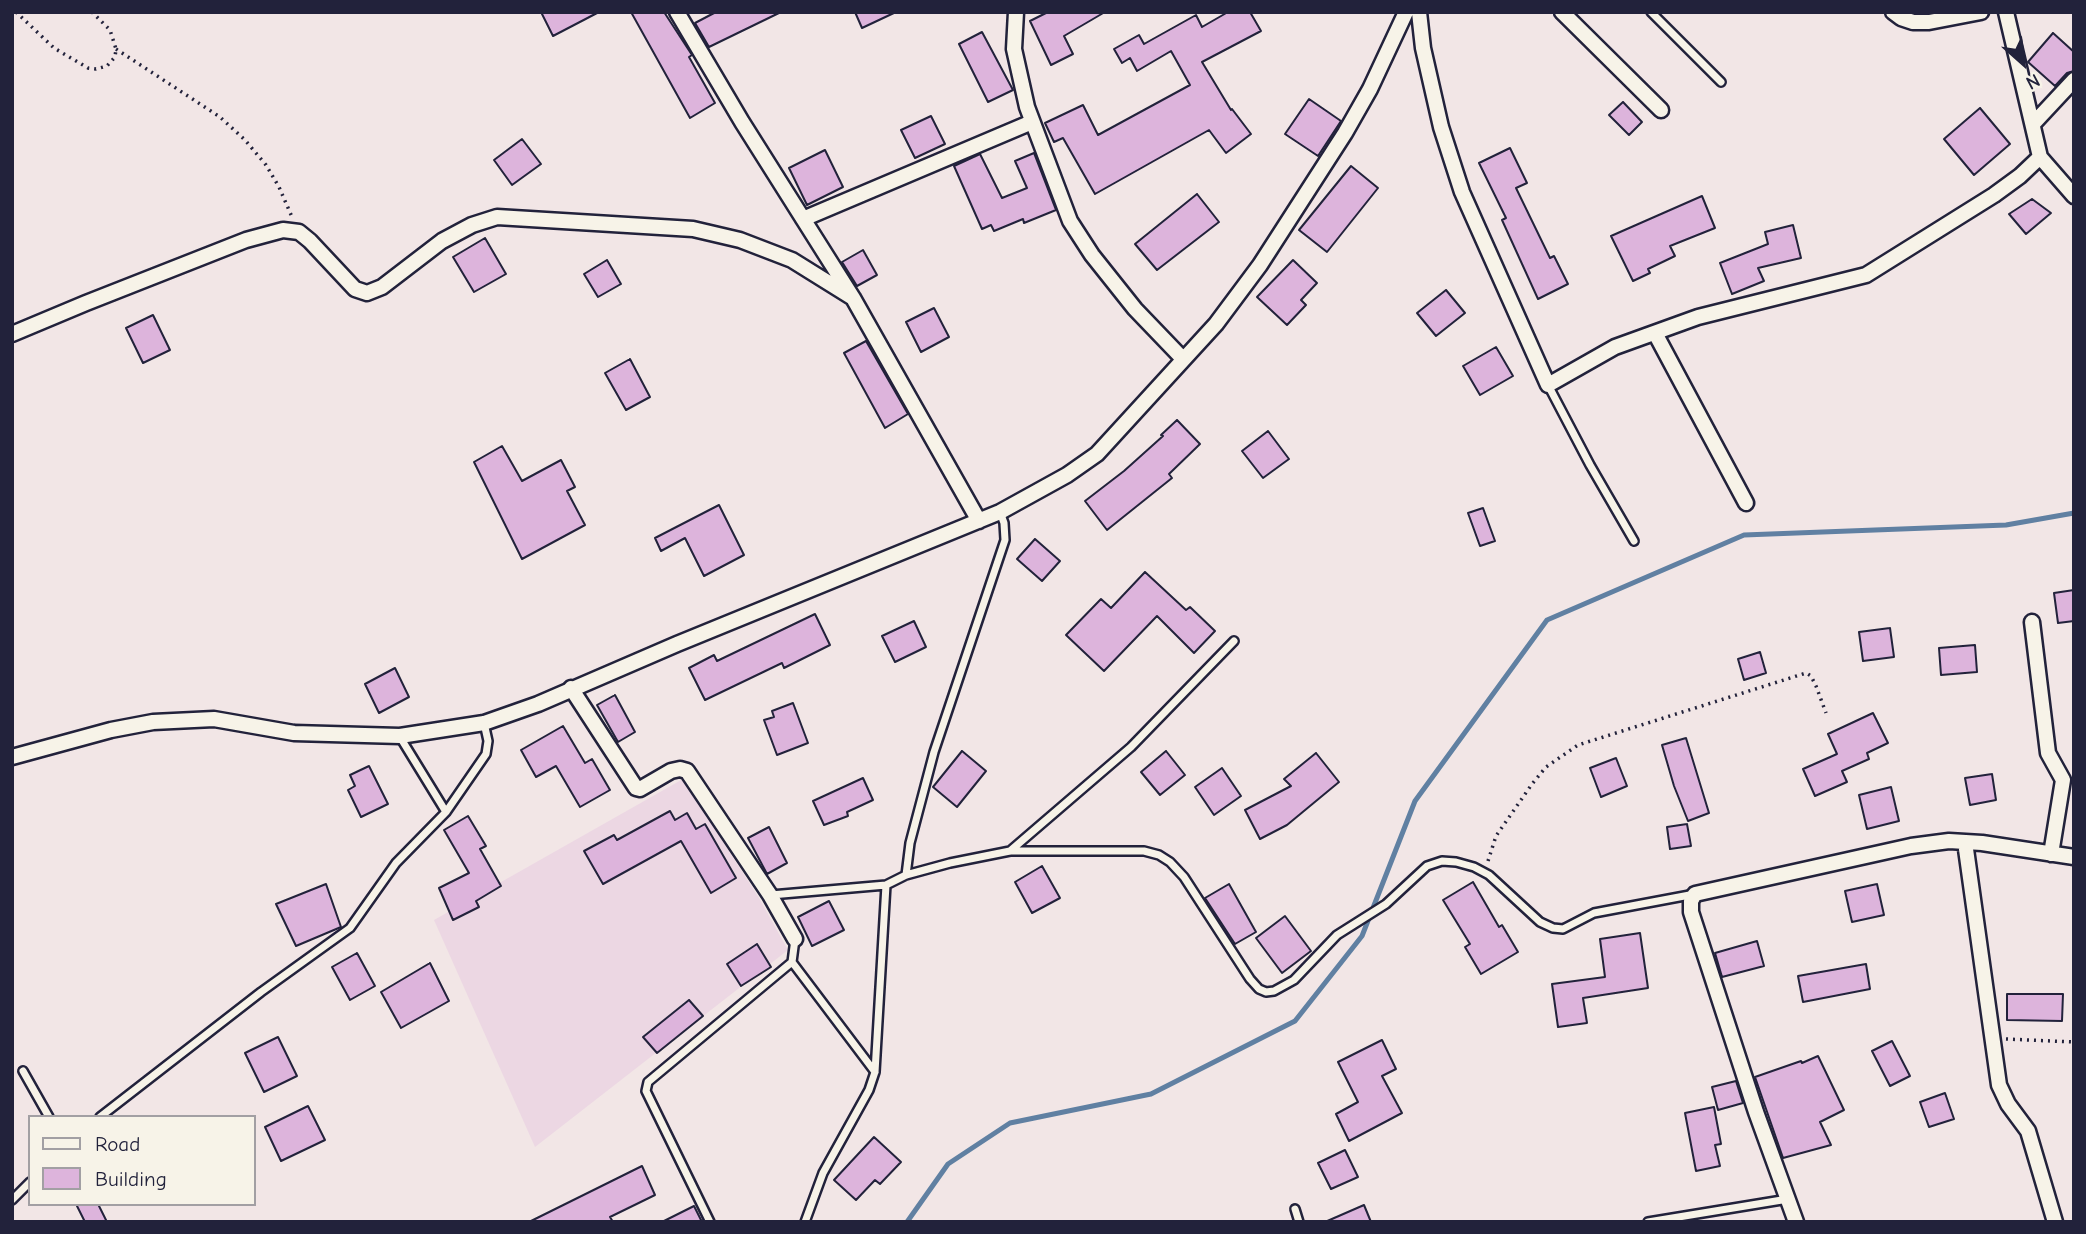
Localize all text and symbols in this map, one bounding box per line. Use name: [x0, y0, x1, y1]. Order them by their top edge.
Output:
north arrow: [1988, 28, 2058, 98]
text: N: [2022, 69, 2044, 94]
legend: [28, 1115, 256, 1206]
text: Road: [95, 1132, 140, 1156]
text: Building: [95, 1167, 167, 1191]

